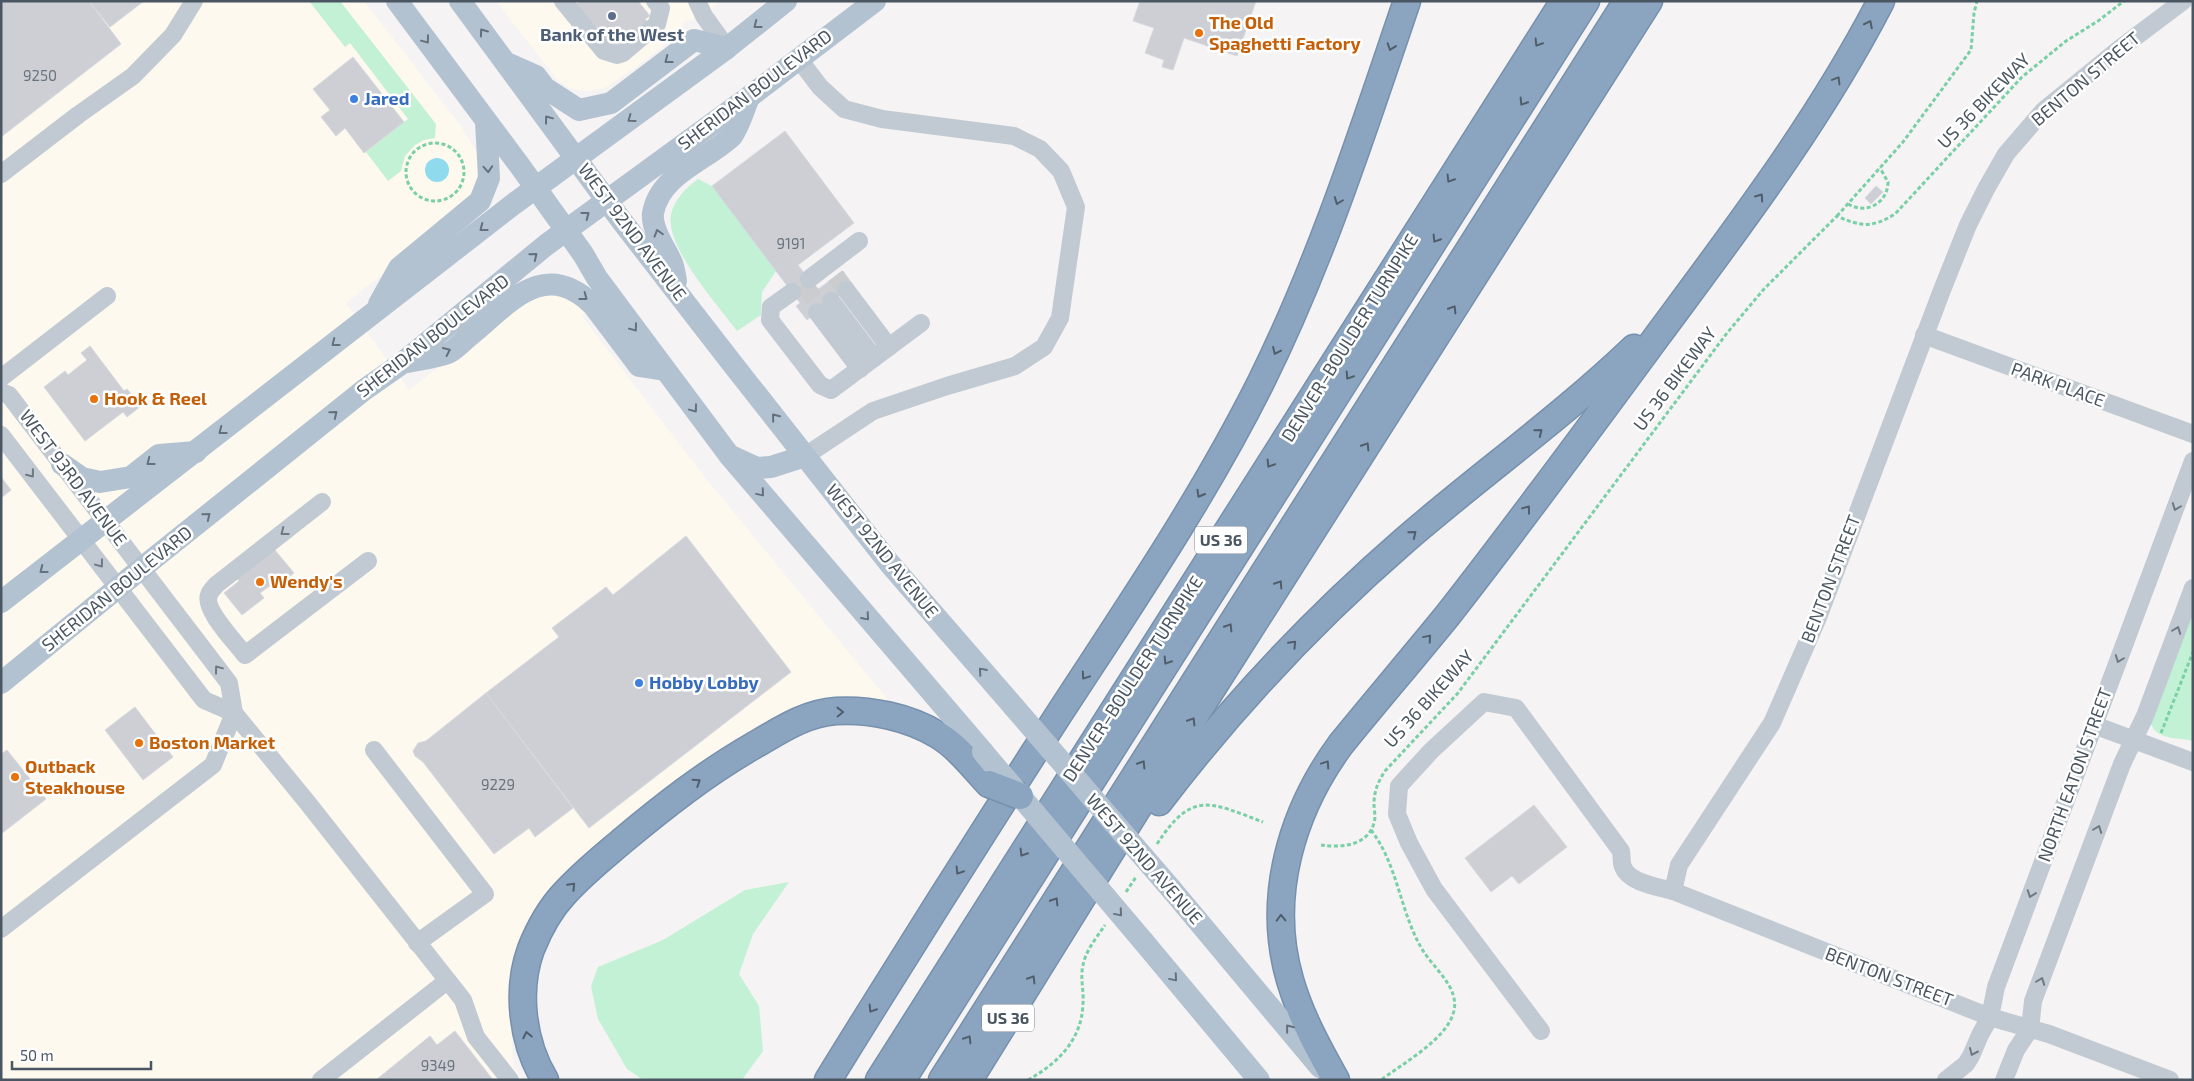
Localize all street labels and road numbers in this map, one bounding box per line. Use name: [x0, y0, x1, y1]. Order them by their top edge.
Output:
street label: SHERIDAN BOULEVARD: [673, 24, 836, 154]
street label: BENTON STREET: [2027, 26, 2145, 130]
street label: US 36 BIKEWAY: [1932, 48, 2035, 153]
street label: WEST 92ND AVENUE: [574, 158, 692, 304]
street label: DENVER–BOULDER TURNPIKE: [1276, 229, 1422, 445]
street label: SHERIDAN BOULEVARD: [352, 269, 513, 401]
street label: US 36 BIKEWAY: [1628, 322, 1721, 435]
street label: PARK PLACE: [2008, 357, 2108, 411]
street label: WEST 93RD AVENUE: [15, 405, 132, 550]
street label: WEST 92ND AVENUE: [822, 479, 944, 622]
street label: BENTON STREET: [1796, 511, 1865, 646]
street label: SHERIDAN BOULEVARD: [37, 521, 196, 656]
road number: US 36: [1195, 526, 1247, 554]
street label: DENVER–BOULDER TURNPIKE: [1057, 571, 1207, 785]
street label: US 36 BIKEWAY: [1379, 644, 1478, 752]
street label: NORTH EATON STREET: [2032, 684, 2116, 865]
street label: WEST 92ND AVENUE: [1082, 788, 1208, 928]
street label: BENTON STREET: [1822, 942, 1957, 1011]
road number: US 36: [982, 1004, 1034, 1032]

